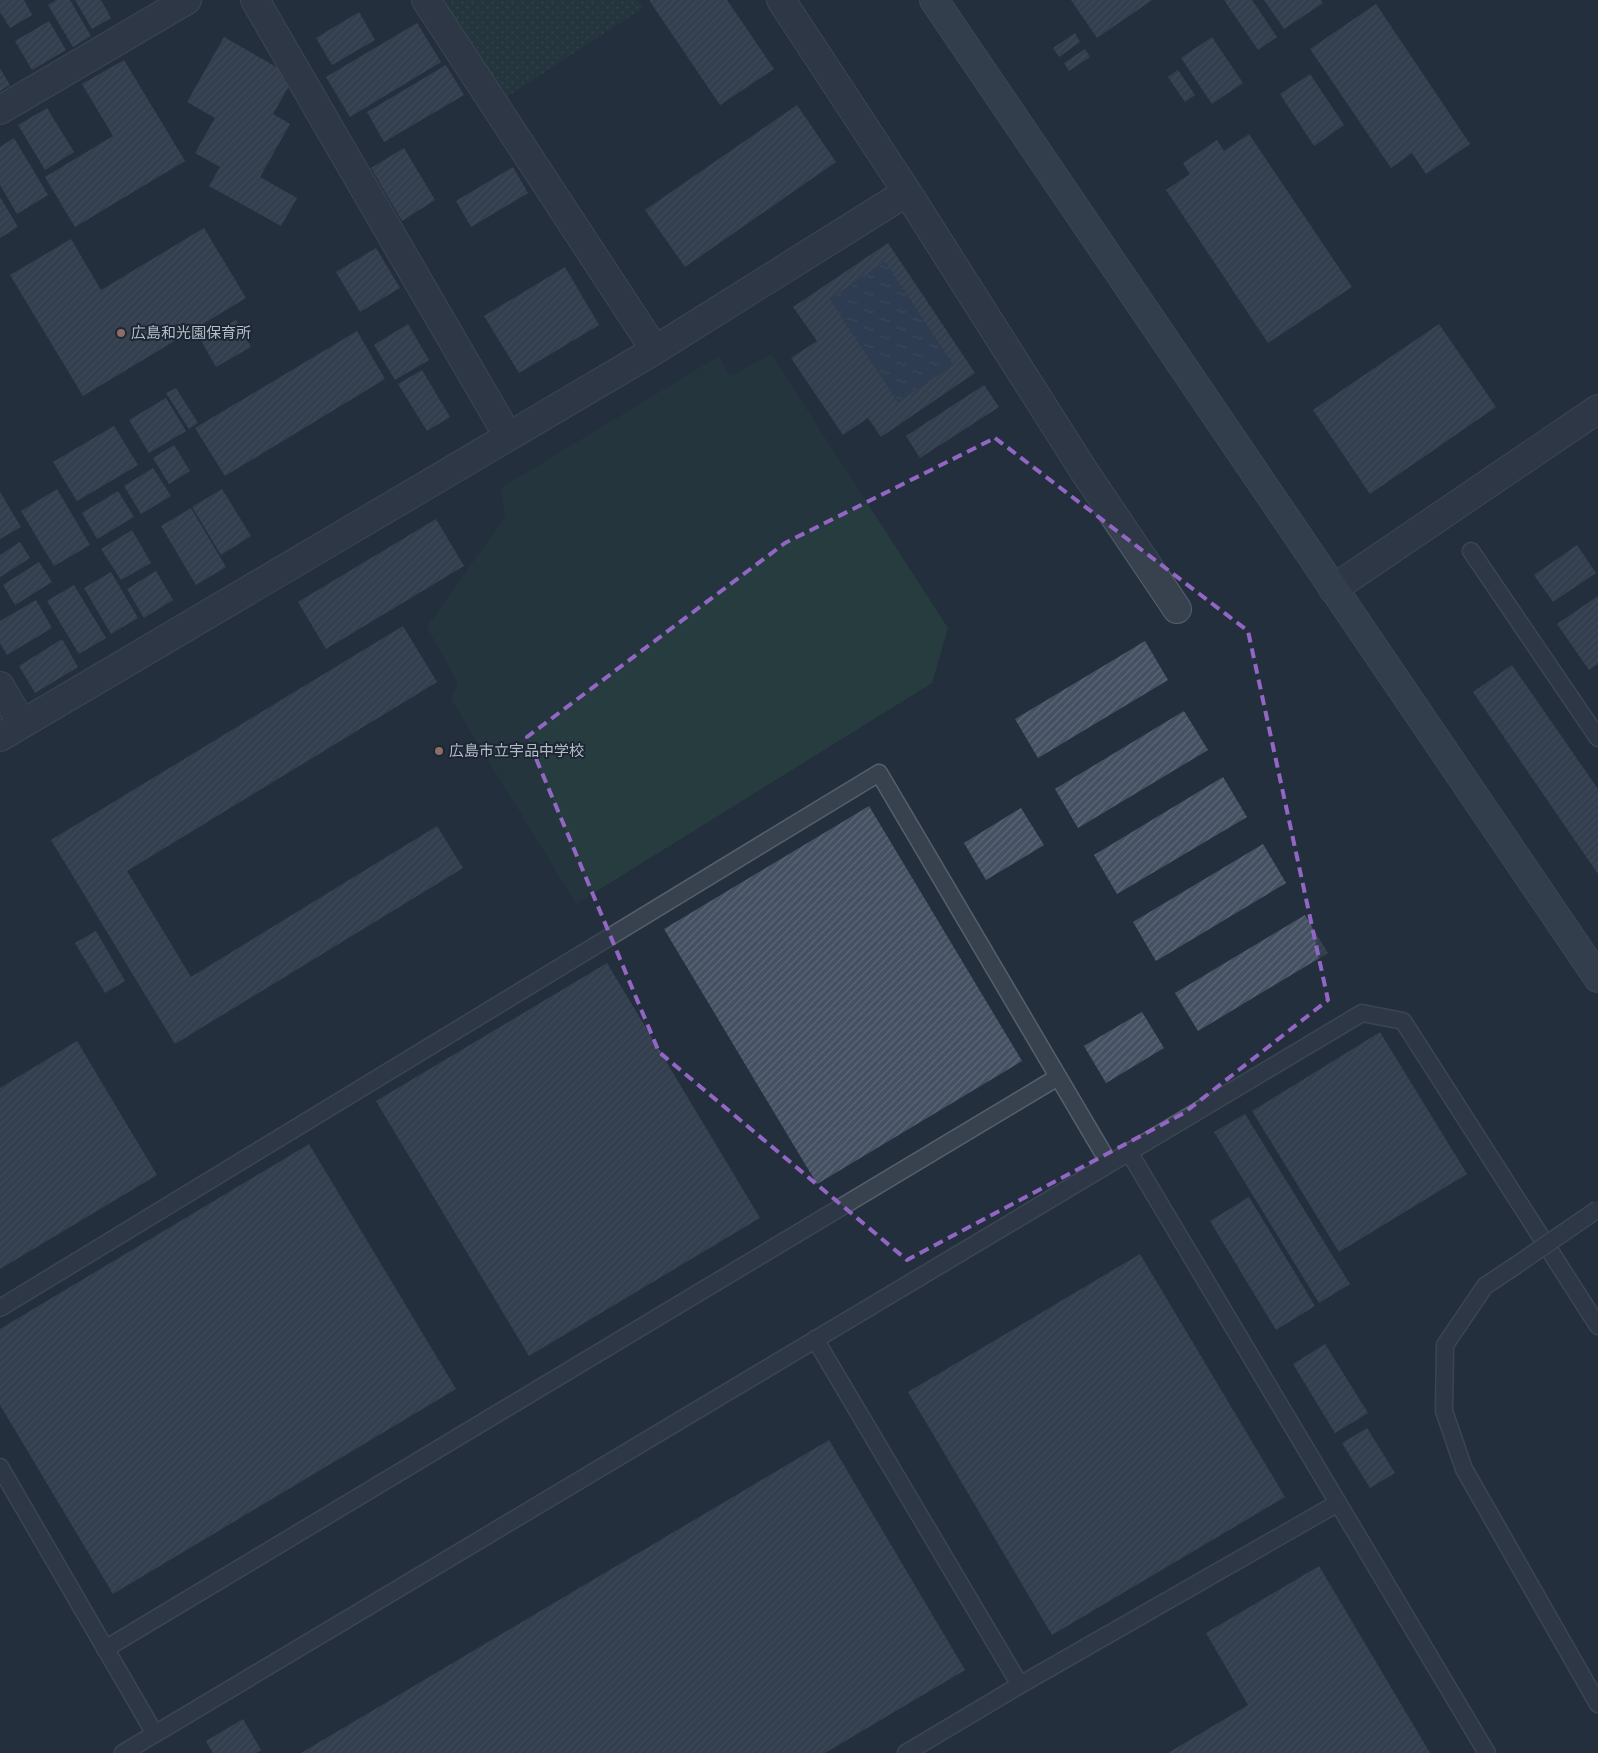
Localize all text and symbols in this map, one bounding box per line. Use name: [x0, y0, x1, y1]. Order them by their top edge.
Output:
place label: 広島和光園保育所: [131, 323, 251, 341]
marker: 広島和光園保育所: [115, 327, 127, 339]
place label: 広島市立宇品中学校: [449, 741, 584, 759]
marker: 広島市立宇品中学校: [433, 745, 445, 757]

